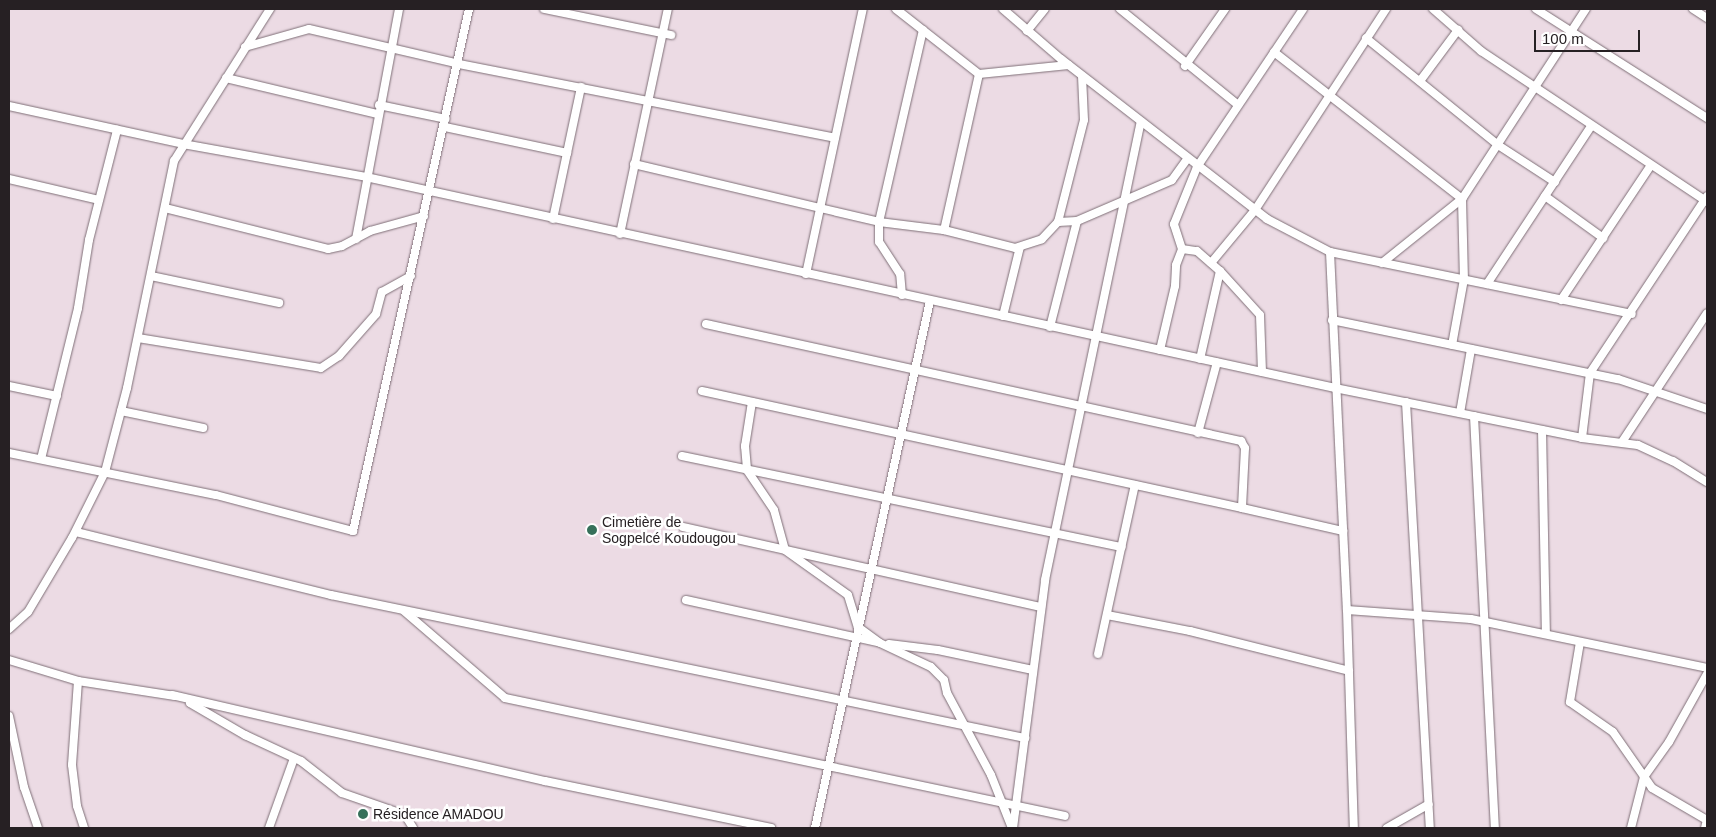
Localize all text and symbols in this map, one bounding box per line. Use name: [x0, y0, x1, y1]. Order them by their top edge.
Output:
scale bar: [1536, 20, 1642, 52]
text: 100 m: [1542, 30, 1584, 47]
place label: Cimetière de Sogpelcé Koudougou: [602, 514, 736, 546]
marker: Cimetière de Sogpelcé Koudougou: [586, 524, 598, 536]
place label: Résidence AMADOU: [373, 806, 504, 822]
marker: Résidence AMADOU: [357, 808, 369, 820]

